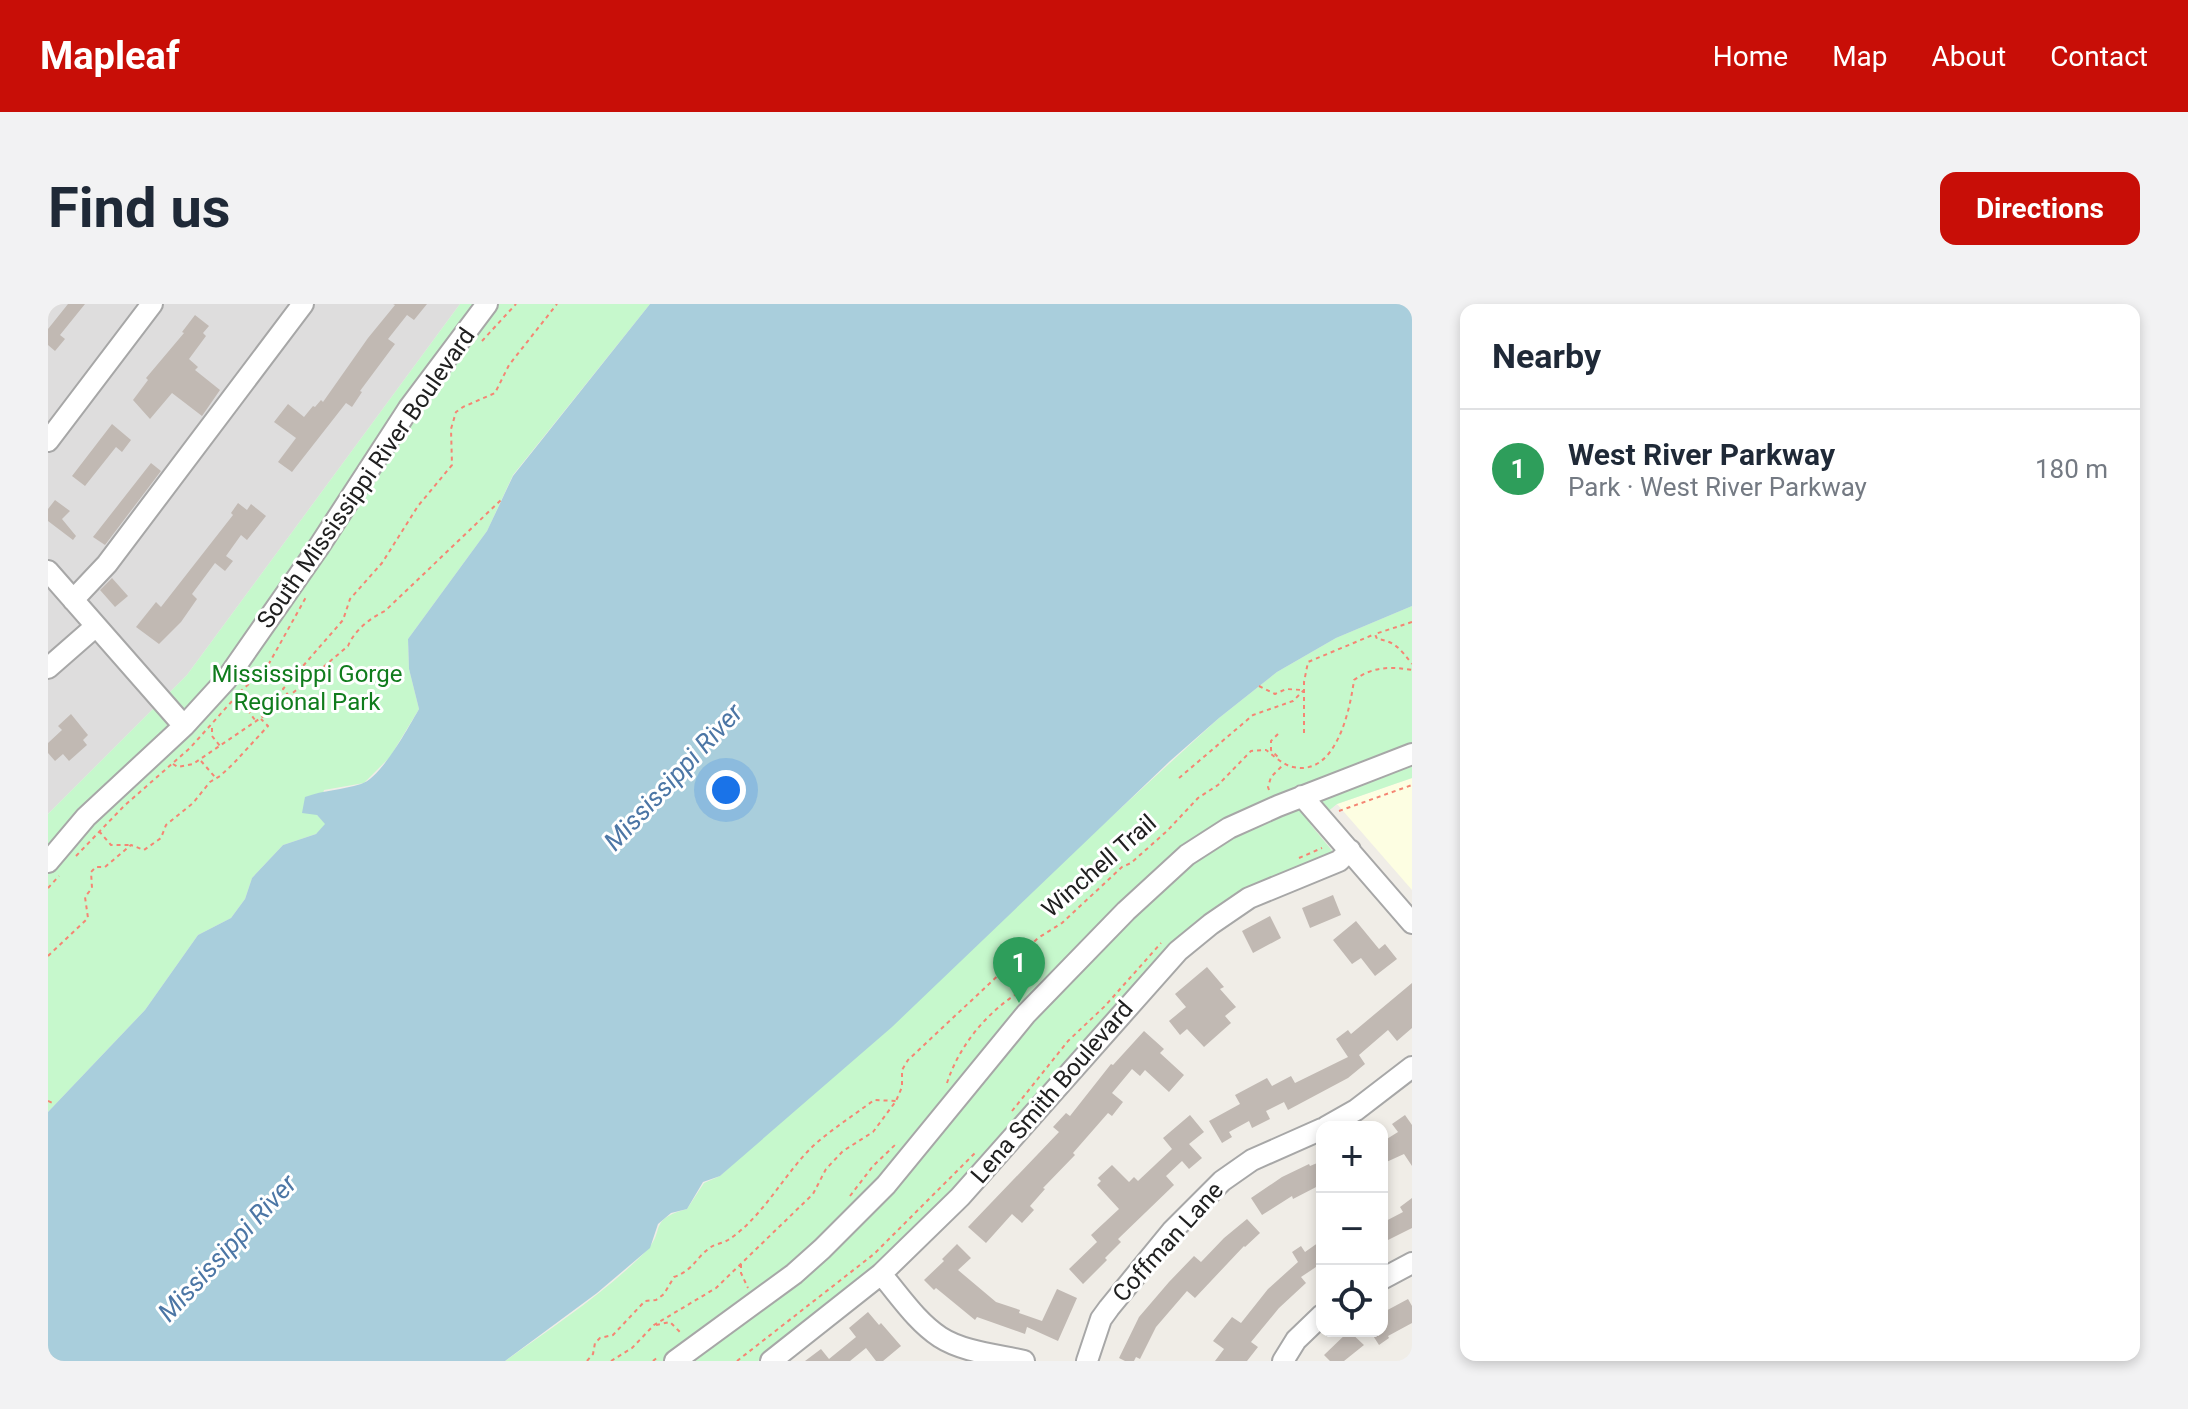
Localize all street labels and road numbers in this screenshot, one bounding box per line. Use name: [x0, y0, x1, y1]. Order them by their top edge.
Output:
street label: South Mississippi River Boulevard: [251, 322, 481, 634]
street label: Winchell Trail: [1036, 809, 1162, 923]
street label: Lena Smith Boulevard: [965, 995, 1139, 1189]
street label: Coffman Lane: [1107, 1176, 1229, 1308]

